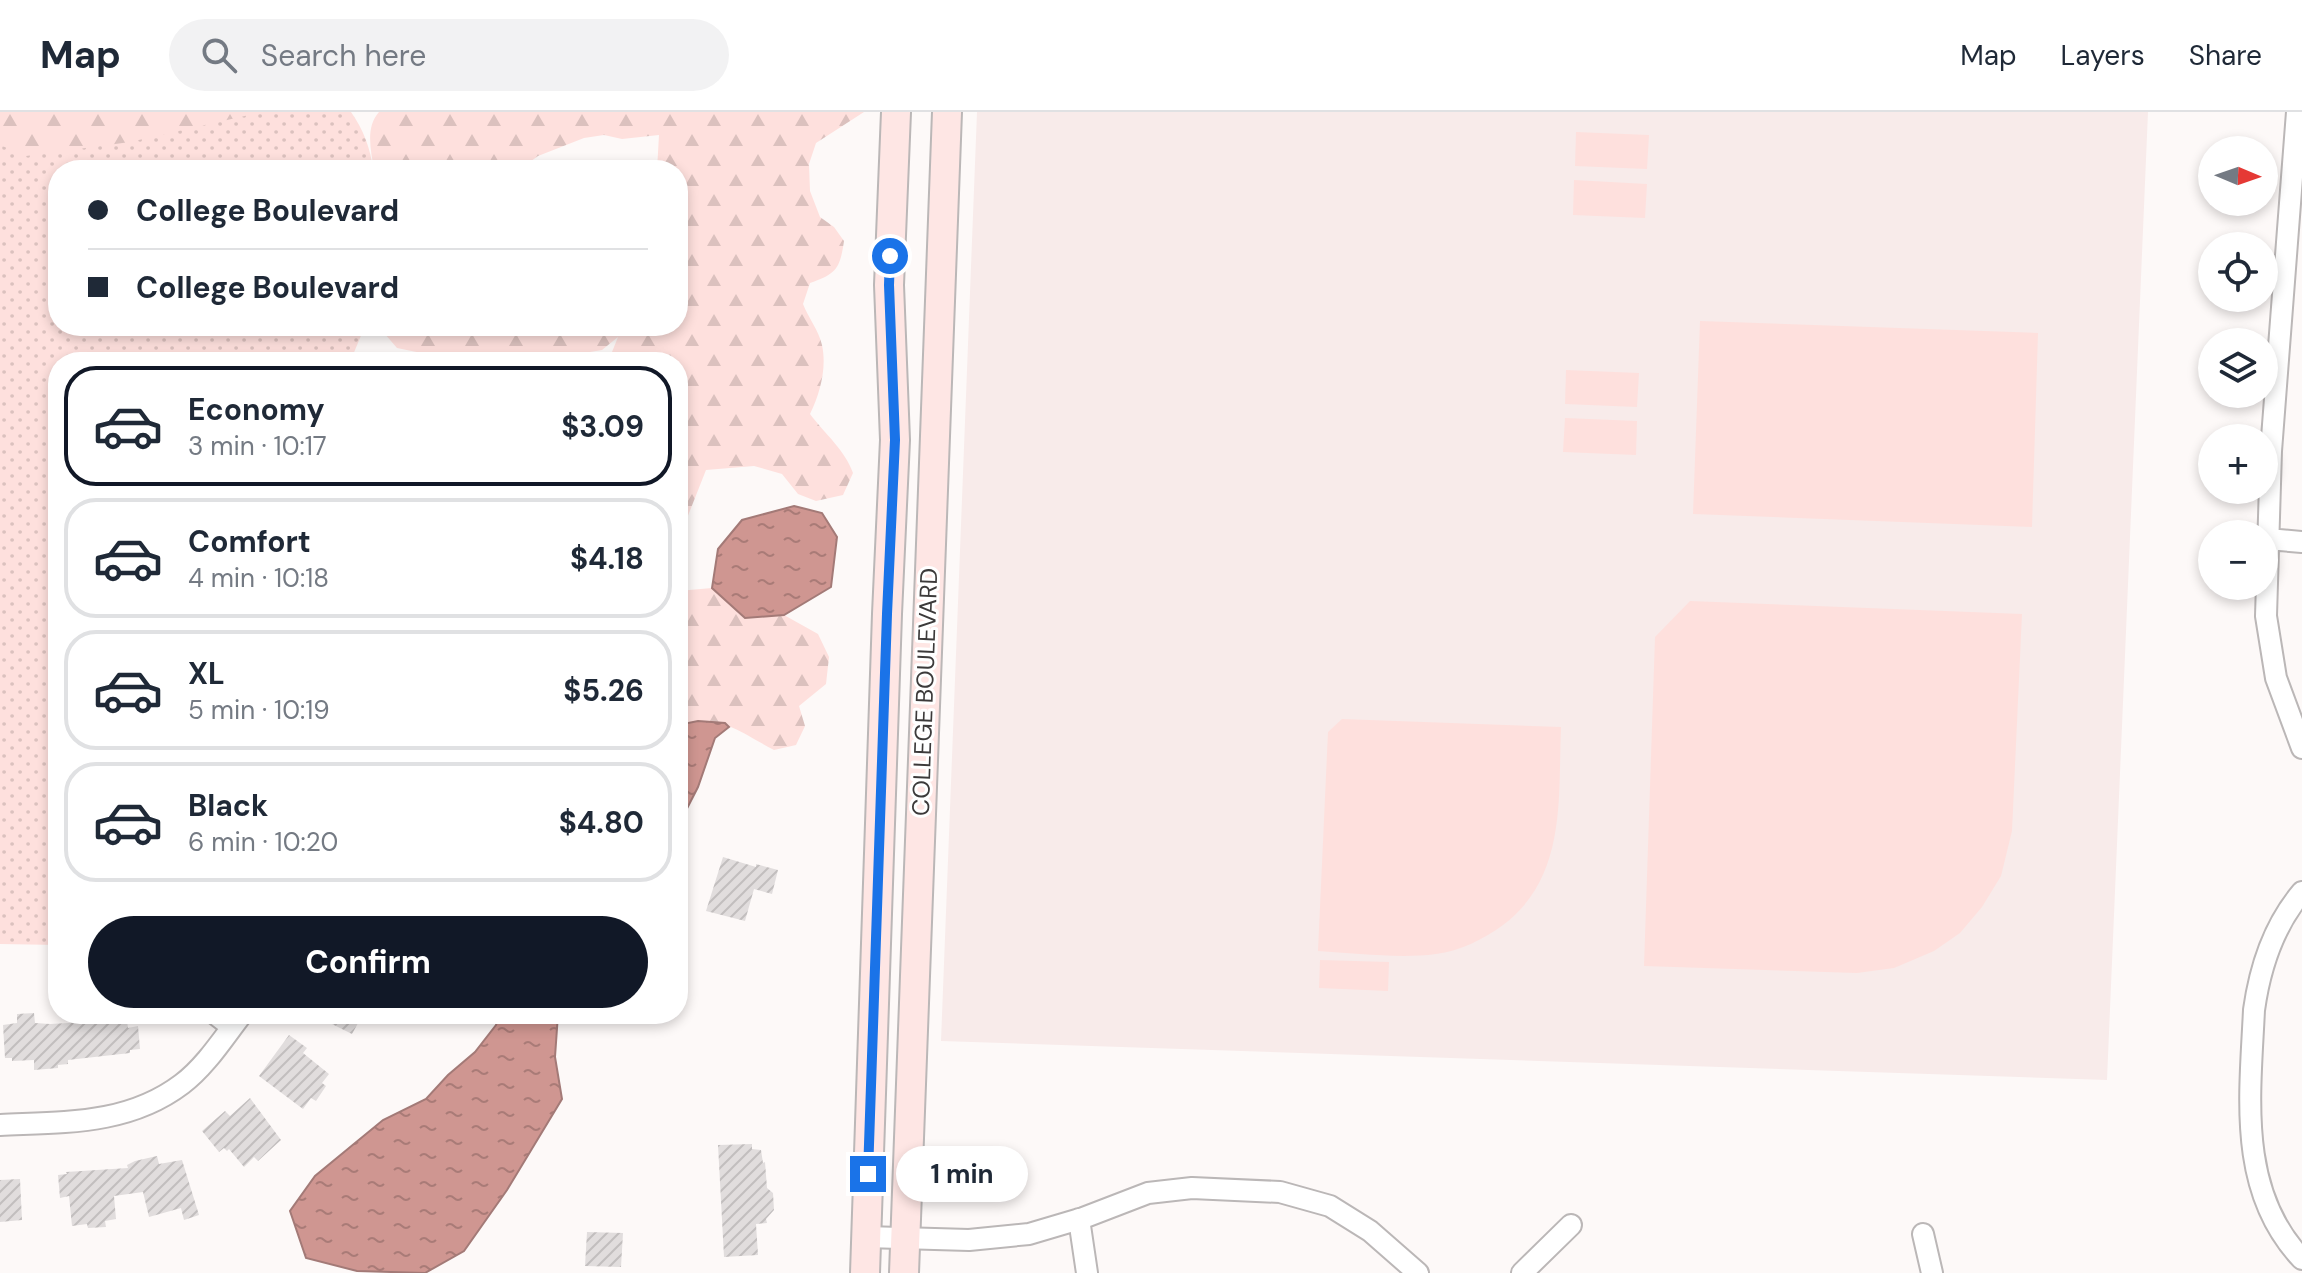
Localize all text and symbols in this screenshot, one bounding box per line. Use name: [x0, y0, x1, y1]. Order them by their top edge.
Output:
search box: [169, 19, 729, 91]
text: Map: [40, 30, 121, 80]
icon: search: [197, 33, 241, 77]
text: Search here: [261, 36, 426, 75]
text: Map: [1960, 37, 2017, 74]
text: Layers: [2061, 37, 2145, 74]
text: Share: [2189, 37, 2262, 74]
north arrow: [2198, 136, 2278, 216]
map controls: [2198, 136, 2278, 600]
text: College Boulevard: [136, 191, 399, 230]
button: locate: [2198, 232, 2278, 312]
route start: [872, 238, 908, 274]
text: College Boulevard: [136, 268, 399, 307]
button: layers: [2198, 328, 2278, 408]
icon: car: [92, 390, 164, 462]
text: Economy: [188, 390, 325, 429]
text: $3.09: [561, 407, 644, 446]
button: +: [2198, 424, 2278, 504]
text: 3 min · 10:17: [188, 429, 327, 463]
button: −: [2198, 520, 2278, 600]
icon: car: [92, 522, 164, 594]
text: Comfort: [188, 522, 311, 561]
text: $4.18: [570, 539, 644, 578]
text: 4 min · 10:18: [188, 561, 329, 595]
street label: COLLEGE BOULEVARD: [905, 567, 944, 817]
icon: car: [92, 654, 164, 726]
text: XL: [188, 654, 225, 693]
text: $5.26: [563, 671, 644, 710]
text: 5 min · 10:19: [188, 693, 330, 727]
icon: car: [92, 786, 164, 858]
text: Black: [188, 786, 268, 825]
text: $4.80: [559, 803, 644, 842]
text: 6 min · 10:20: [188, 825, 338, 859]
button: Confirm: [88, 916, 648, 1008]
callout: 1 min: [896, 1146, 1028, 1202]
route end: [850, 1156, 886, 1192]
text: 1 min: [930, 1157, 994, 1191]

